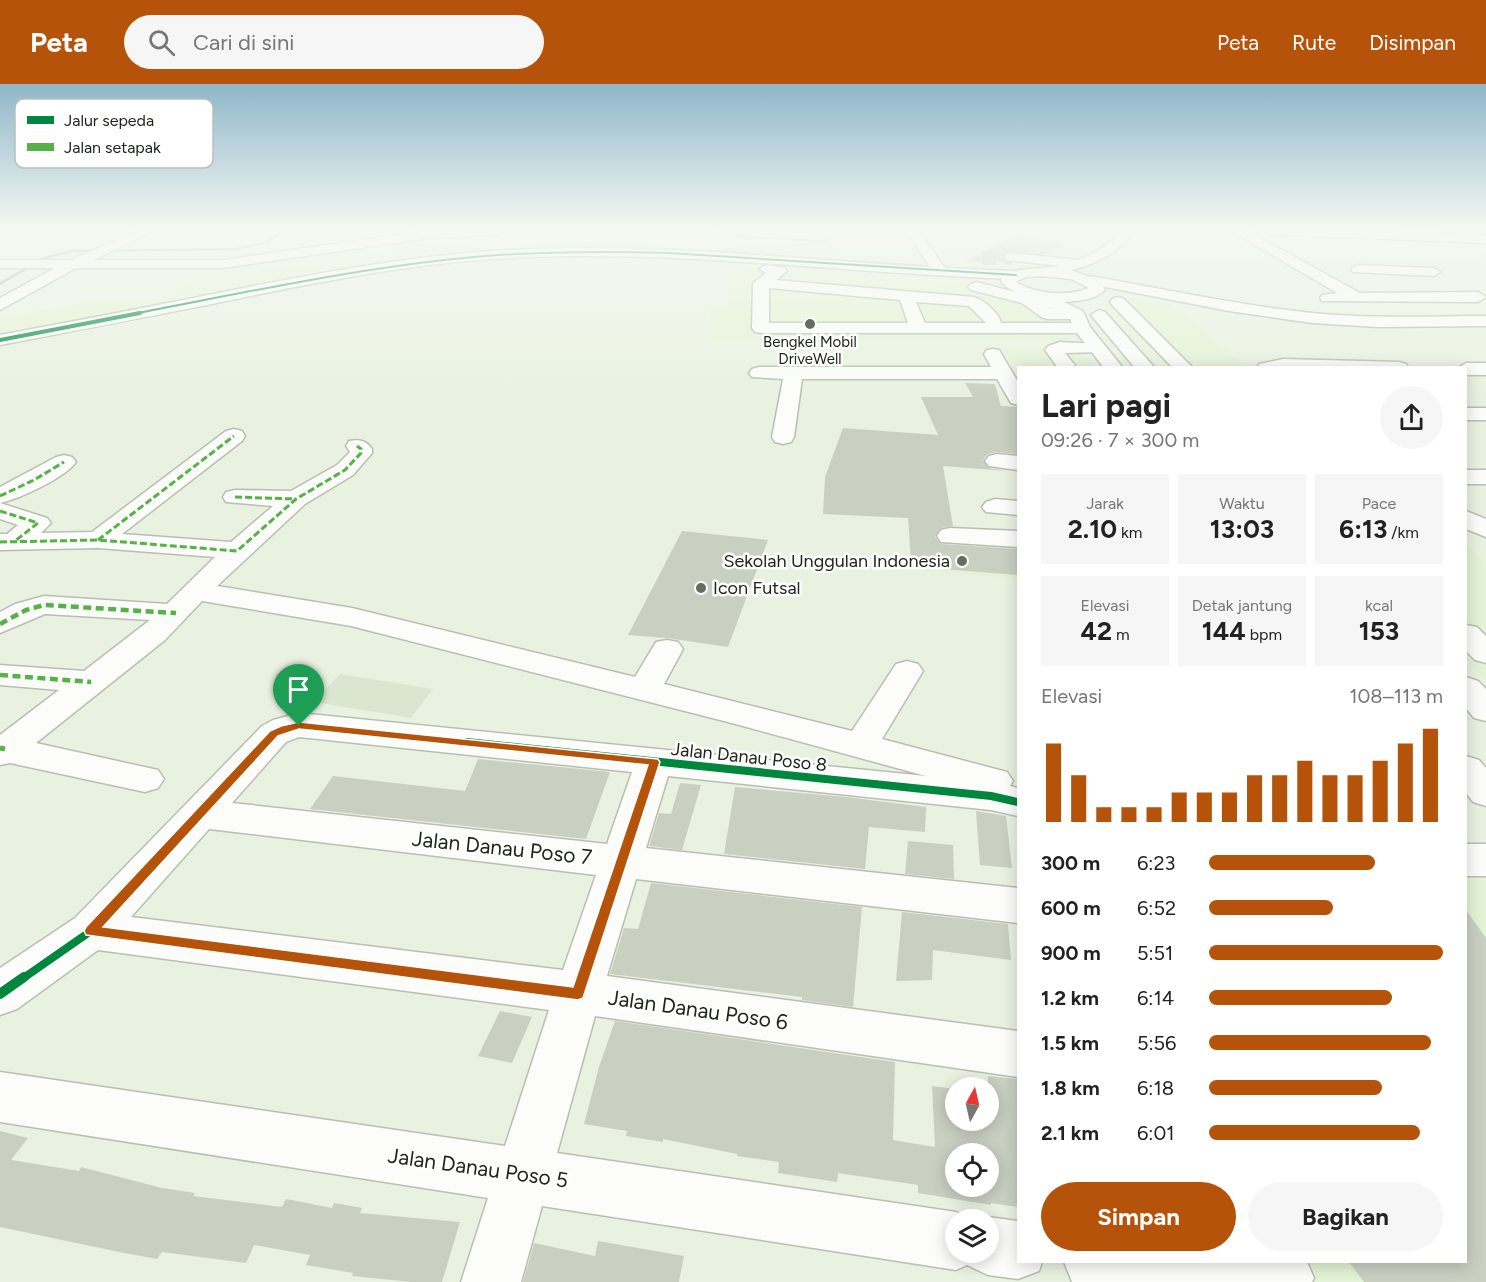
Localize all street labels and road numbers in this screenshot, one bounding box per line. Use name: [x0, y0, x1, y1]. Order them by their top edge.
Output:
street label: Jalan Danau Poso 8: [670, 738, 828, 776]
street label: Jalan Danau Poso 7: [411, 826, 593, 869]
street label: Jalan Danau Poso 6: [607, 985, 790, 1035]
street label: Jalan Danau Poso 5: [386, 1142, 570, 1193]

